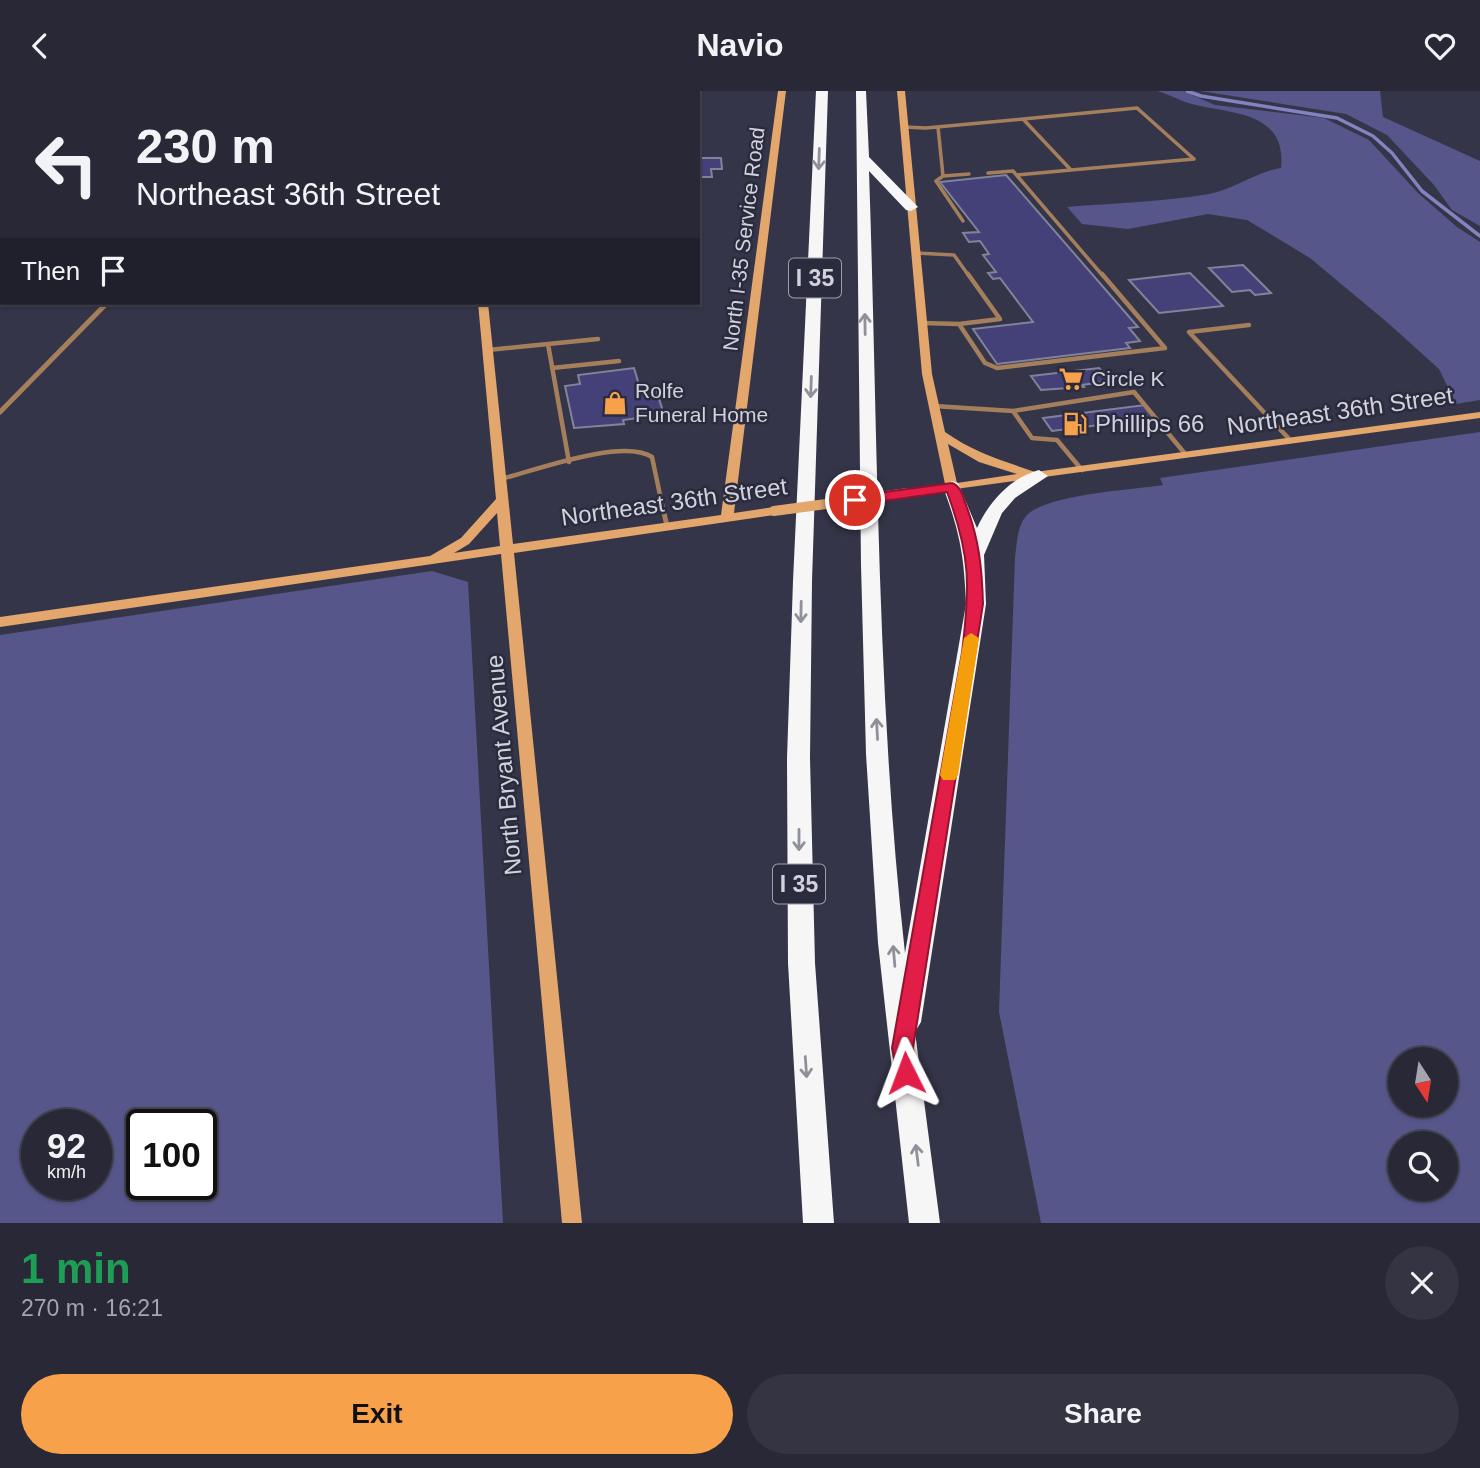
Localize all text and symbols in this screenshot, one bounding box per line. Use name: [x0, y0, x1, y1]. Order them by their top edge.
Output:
icon: back: [21, 27, 59, 65]
text: Navio: [696, 27, 784, 63]
icon: heart: [1421, 27, 1459, 65]
icon: left: [21, 119, 112, 210]
text: 230 m: [136, 119, 275, 173]
street label: North I-35 Service Road: [718, 126, 769, 352]
one-way arrow: [813, 147, 826, 170]
text: Northeast 36th Street: [136, 176, 440, 212]
icon: arrive: [94, 252, 132, 290]
text: Then: [21, 256, 80, 286]
road number: I 35: [789, 259, 841, 297]
one-way arrow: [858, 313, 872, 336]
supermarket icon: Circle K: [1057, 365, 1085, 393]
place label: Circle K: [1091, 367, 1165, 390]
one-way arrow: [805, 375, 818, 398]
place label: Rolfe Funeral Home: [635, 379, 768, 426]
street label: Northeast 36th Street: [1225, 381, 1455, 440]
shop icon: Rolfe Funeral Home: [601, 389, 629, 417]
fuel station icon: Phillips 66: [1061, 410, 1089, 438]
place label: Phillips 66: [1095, 410, 1204, 437]
pin: [825, 470, 885, 530]
street label: Northeast 36th Street: [559, 472, 789, 531]
icon: arrive: [836, 481, 874, 519]
one-way arrow: [795, 601, 808, 624]
street label: North Bryant Avenue: [480, 654, 527, 876]
one-way arrow: [870, 718, 883, 740]
one-way arrow: [792, 828, 806, 851]
road number: I 35: [773, 865, 825, 904]
one-way arrow: [887, 945, 900, 967]
position arrow: [869, 1036, 943, 1110]
north arrow: [1388, 1047, 1458, 1117]
map controls: [1388, 1047, 1458, 1201]
one-way arrow: [800, 1055, 813, 1078]
speed limit sign: 100: [126, 1109, 217, 1200]
text: 92: [47, 1126, 86, 1165]
button: search: [1388, 1131, 1458, 1201]
one-way arrow: [910, 1144, 923, 1167]
text: km/h: [47, 1162, 86, 1182]
text: 1 min: [21, 1245, 131, 1292]
button: close: [1385, 1246, 1459, 1320]
text: 270 m · 16:21: [21, 1295, 163, 1321]
button: Exit: [21, 1374, 733, 1454]
button: Share: [747, 1374, 1459, 1454]

